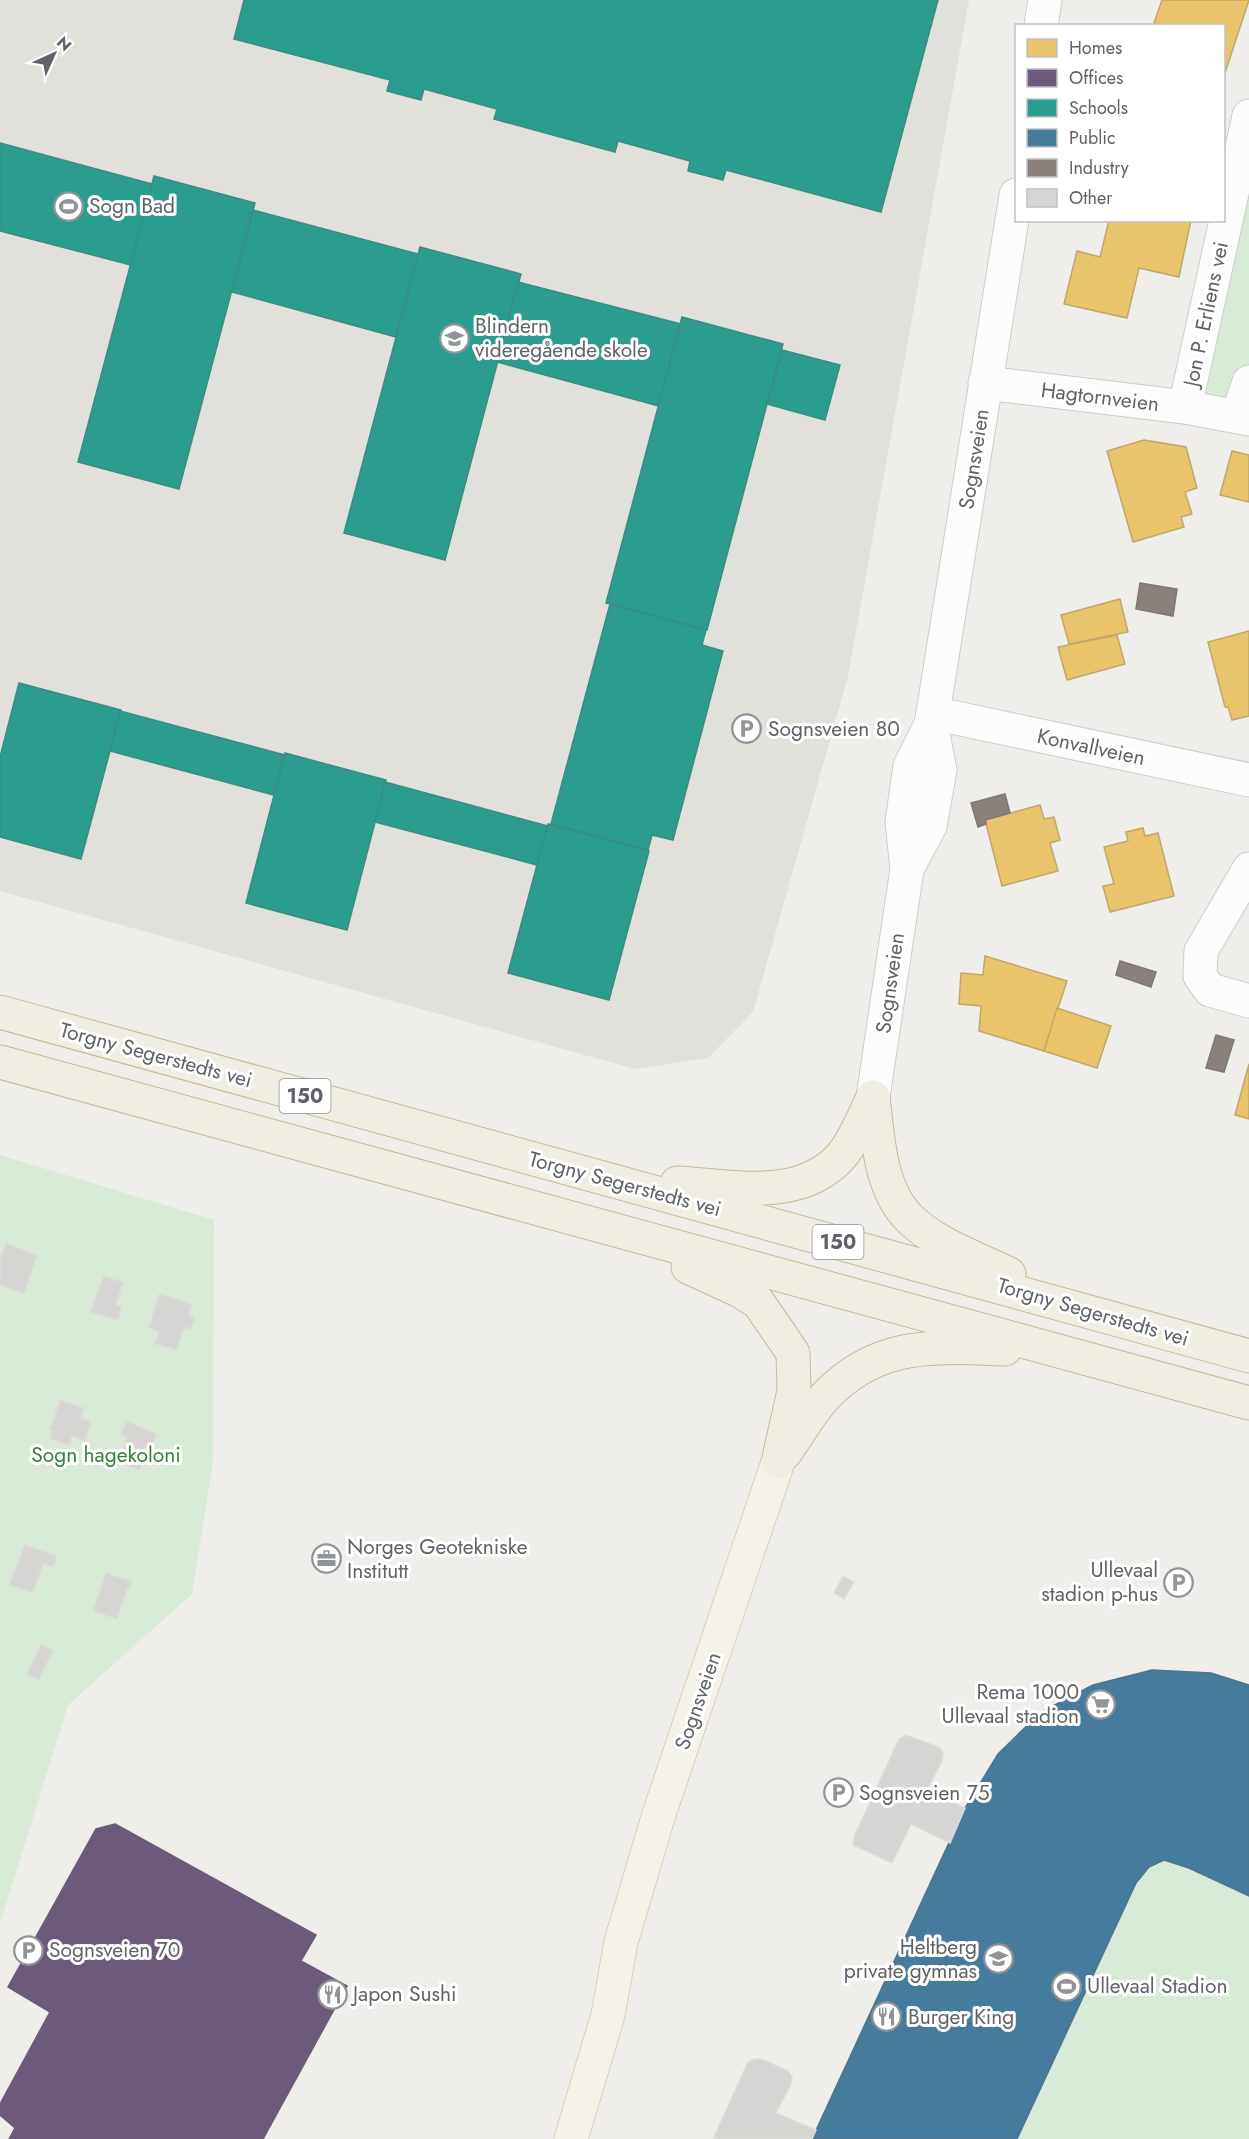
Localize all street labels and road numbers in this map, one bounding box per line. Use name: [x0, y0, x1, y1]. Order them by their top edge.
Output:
street label: Jon P. Erliens vei: [1175, 239, 1236, 392]
street label: Hagtornveien: [1039, 375, 1161, 419]
street label: Sognsveien: [951, 407, 997, 511]
street label: Konvallveien: [1034, 721, 1148, 773]
street label: Sognsveien: [868, 931, 912, 1035]
street label: Torgny Segerstedts vei: [56, 1015, 256, 1095]
road number: 150: [280, 1079, 330, 1113]
street label: Torgny Segerstedts vei: [525, 1144, 725, 1224]
road number: 150: [812, 1225, 864, 1259]
street label: Torgny Segerstedts vei: [994, 1270, 1192, 1354]
street label: Sognsveien: [667, 1648, 729, 1754]

